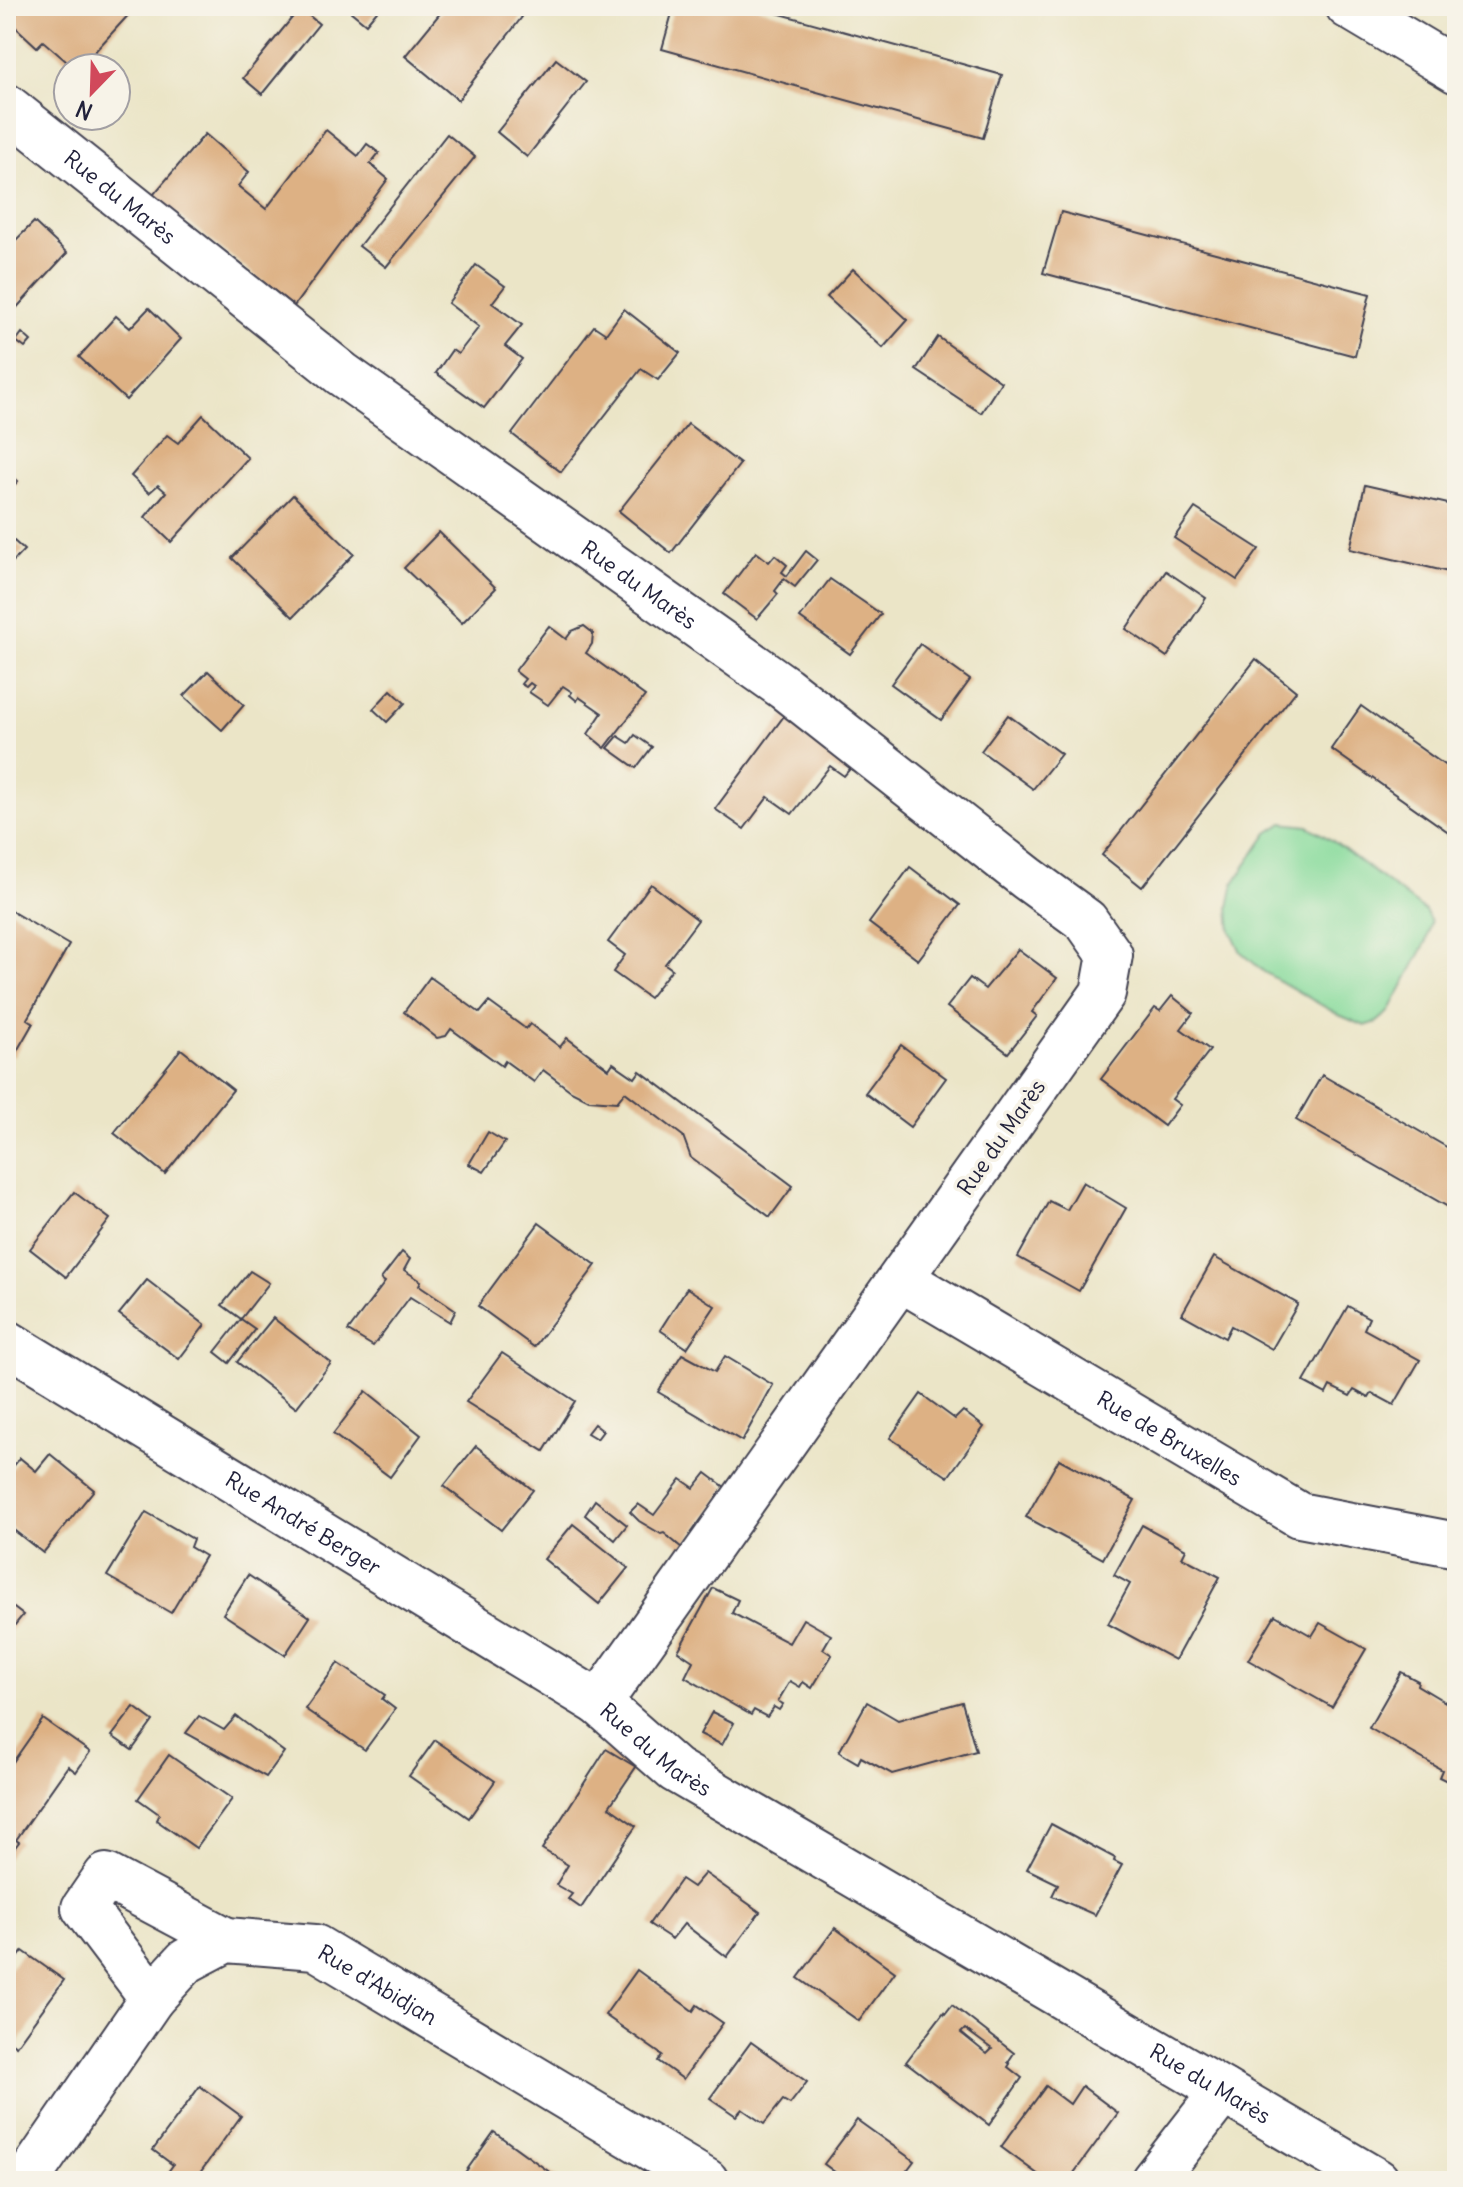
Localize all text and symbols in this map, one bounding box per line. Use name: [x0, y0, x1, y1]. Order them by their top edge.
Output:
north arrow: [52, 52, 132, 132]
text: N: [72, 95, 97, 126]
street label: Rue du Marès: [59, 144, 182, 250]
street label: Rue du Marès: [576, 534, 702, 635]
street label: Rue du Marès: [951, 1074, 1051, 1200]
street label: Rue de Bruxelles: [1092, 1384, 1247, 1492]
street label: Rue André Berger: [220, 1465, 386, 1581]
street label: Rue du Marès: [594, 1696, 716, 1802]
street label: Rue d'Abidjan: [313, 1938, 443, 2031]
street label: Rue du Marès: [1145, 2037, 1276, 2130]

